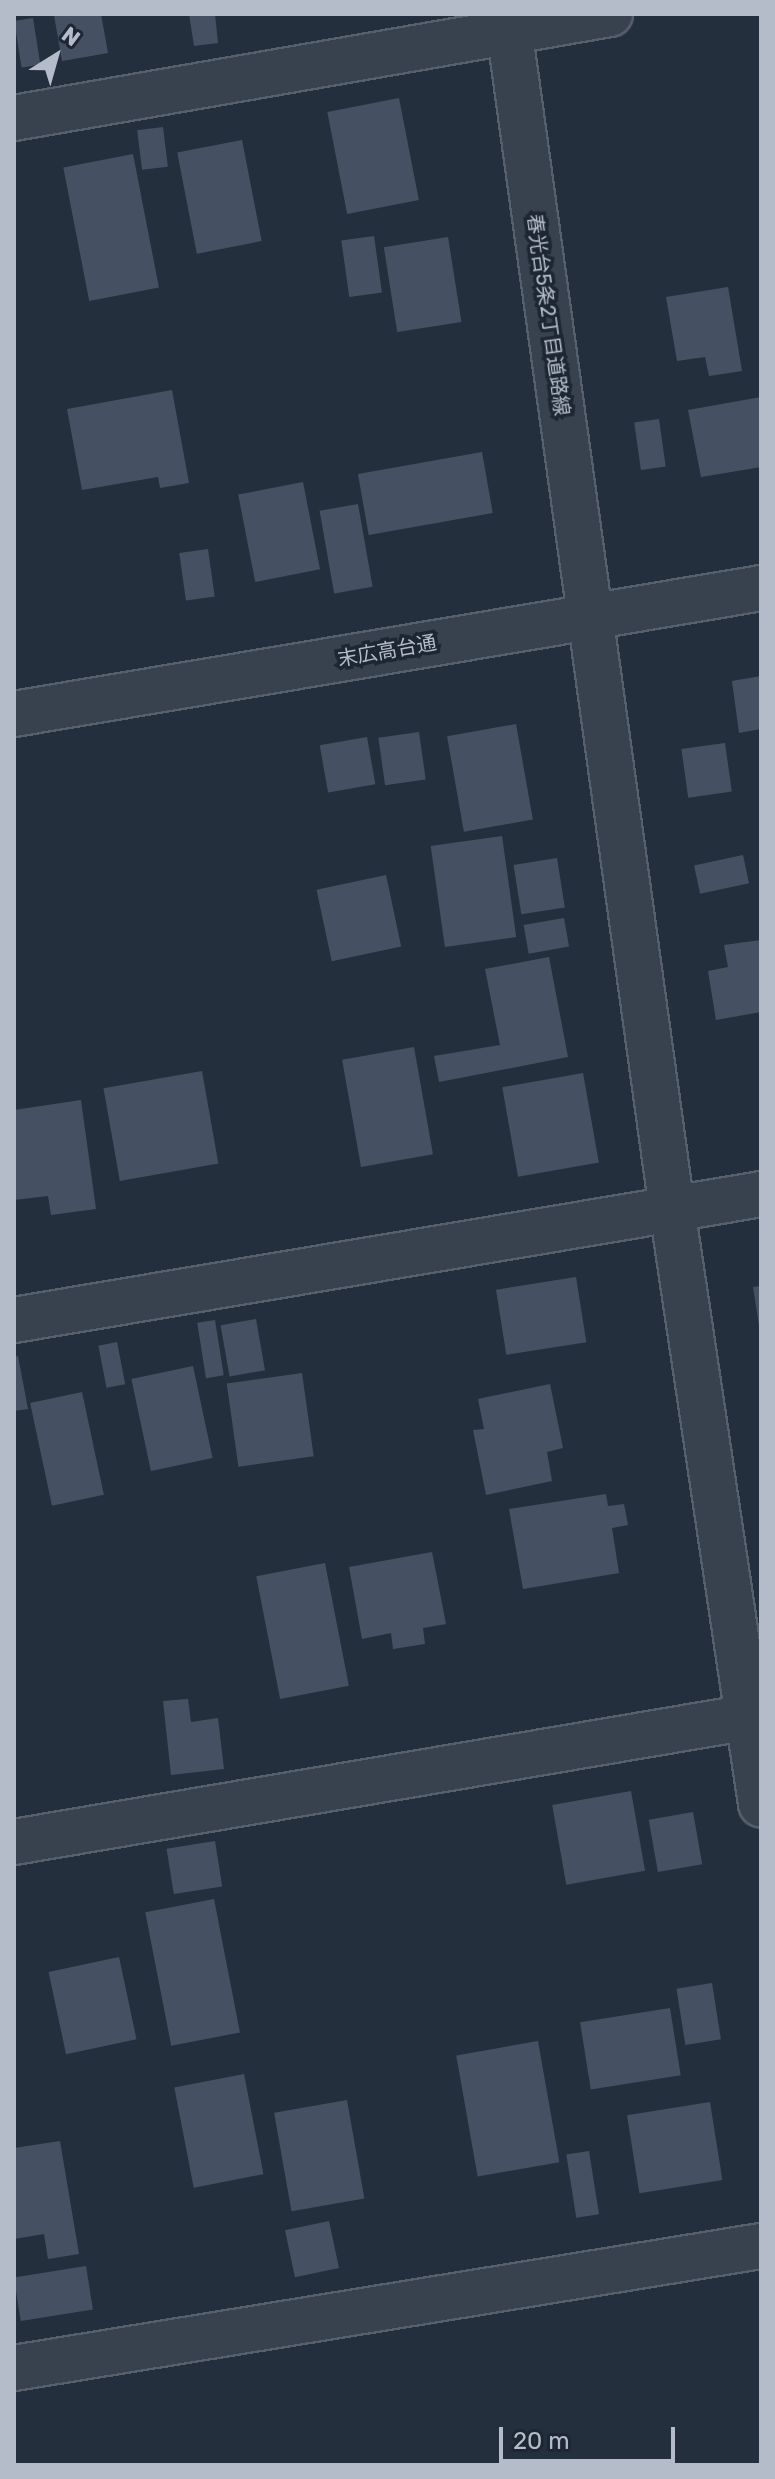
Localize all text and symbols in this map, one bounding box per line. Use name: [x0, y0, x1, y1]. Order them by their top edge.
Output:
north arrow: [16, 16, 96, 96]
text: N: [56, 21, 85, 52]
street label: 春光台5条2丁目道路線: [522, 213, 574, 417]
street label: 末広高台通: [336, 630, 438, 672]
scale bar: [503, 2411, 679, 2461]
text: 20 m: [513, 2427, 570, 2455]

